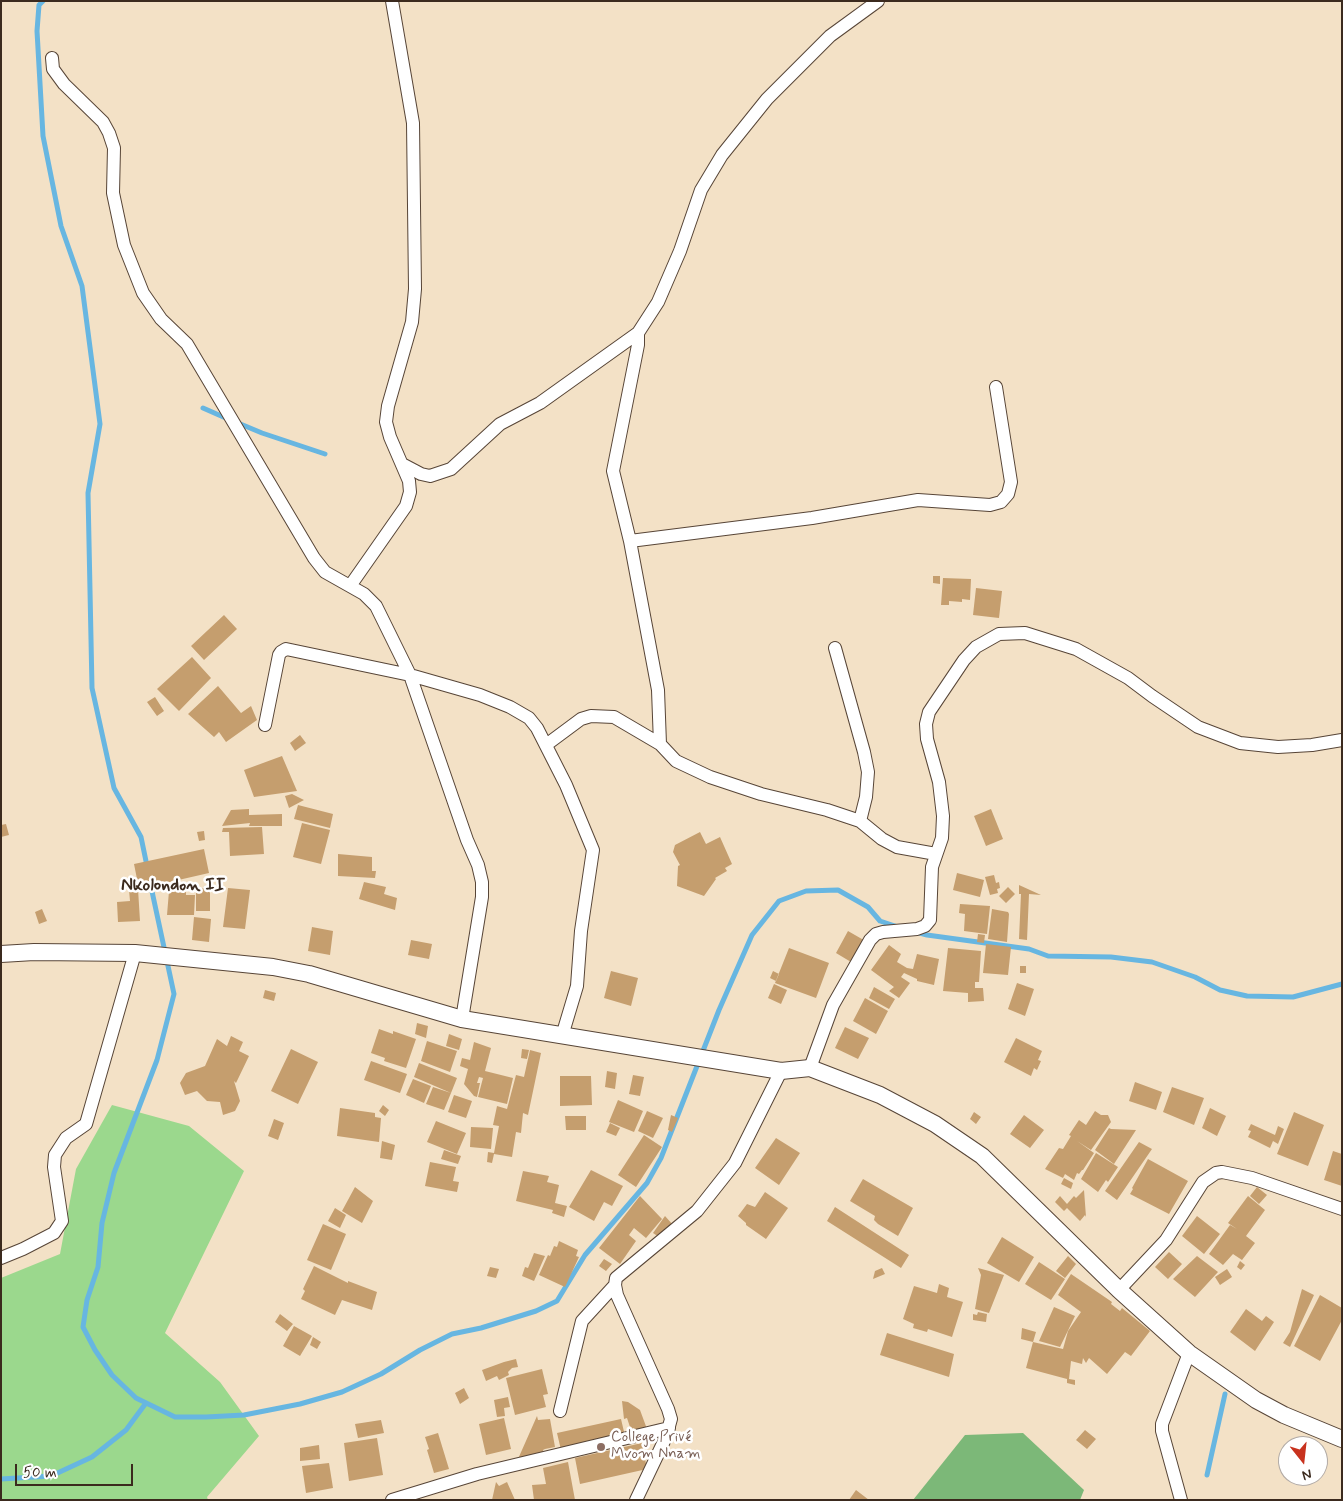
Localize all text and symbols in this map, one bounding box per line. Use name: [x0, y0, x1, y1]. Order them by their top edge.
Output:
district label: Nkolondon II: [121, 875, 225, 897]
place label: College Privé Mvom Nnam: [611, 1429, 701, 1464]
north arrow: [1278, 1436, 1328, 1486]
marker: College Privé Mvom Nnam: [595, 1441, 607, 1453]
scale bar: [18, 1454, 135, 1486]
text: 50 m: [23, 1463, 57, 1483]
text: N: [1300, 1465, 1314, 1484]

